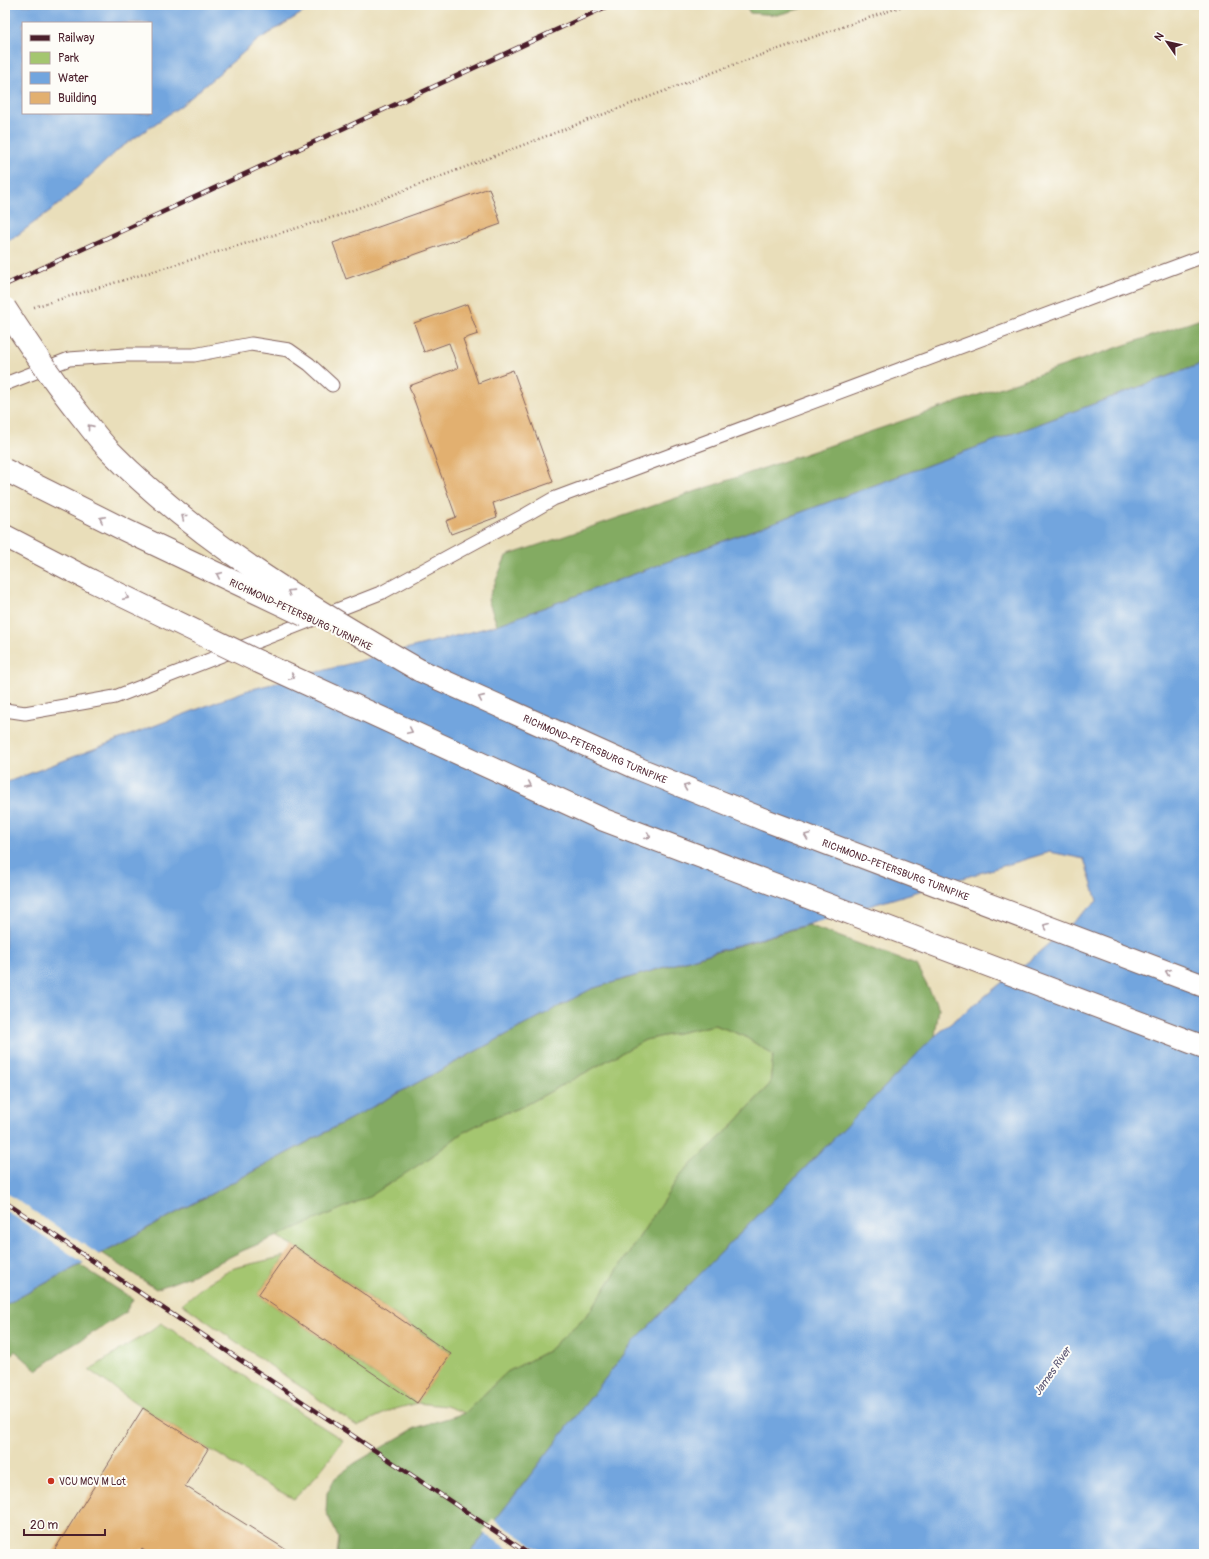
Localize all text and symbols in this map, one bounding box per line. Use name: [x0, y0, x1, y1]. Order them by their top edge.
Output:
legend: [22, 22, 152, 114]
north arrow: [1147, 22, 1187, 62]
text: N: [1152, 30, 1167, 43]
text: Railway: [58, 31, 94, 46]
text: Park: [58, 51, 79, 66]
text: Water: [58, 71, 89, 86]
text: Building: [58, 91, 97, 106]
one-way arrow: [88, 425, 95, 432]
one-way arrow: [181, 514, 188, 521]
one-way arrow: [99, 516, 106, 524]
one-way arrow: [216, 572, 224, 580]
street label: RICHMOND-PETERSBURG TURNPIKE: [227, 577, 374, 653]
one-way arrow: [287, 590, 294, 597]
one-way arrow: [121, 592, 129, 600]
one-way arrow: [288, 672, 296, 680]
one-way arrow: [477, 695, 485, 703]
street label: RICHMOND-PETERSBURG TURNPIKE: [521, 713, 669, 787]
one-way arrow: [406, 726, 414, 734]
one-way arrow: [524, 780, 532, 788]
one-way arrow: [682, 784, 689, 792]
one-way arrow: [644, 832, 651, 840]
one-way arrow: [803, 832, 810, 840]
street label: RICHMOND-PETERSBURG TURNPIKE: [820, 837, 971, 904]
one-way arrow: [1043, 923, 1050, 931]
one-way arrow: [1164, 969, 1171, 977]
water label: James River: [1031, 1343, 1075, 1398]
marker: VCU MCV M Lot: [46, 1476, 56, 1486]
place label: VCU MCV M Lot: [59, 1476, 127, 1488]
scale bar: [24, 1511, 105, 1537]
text: 20 m: [30, 1518, 59, 1533]

